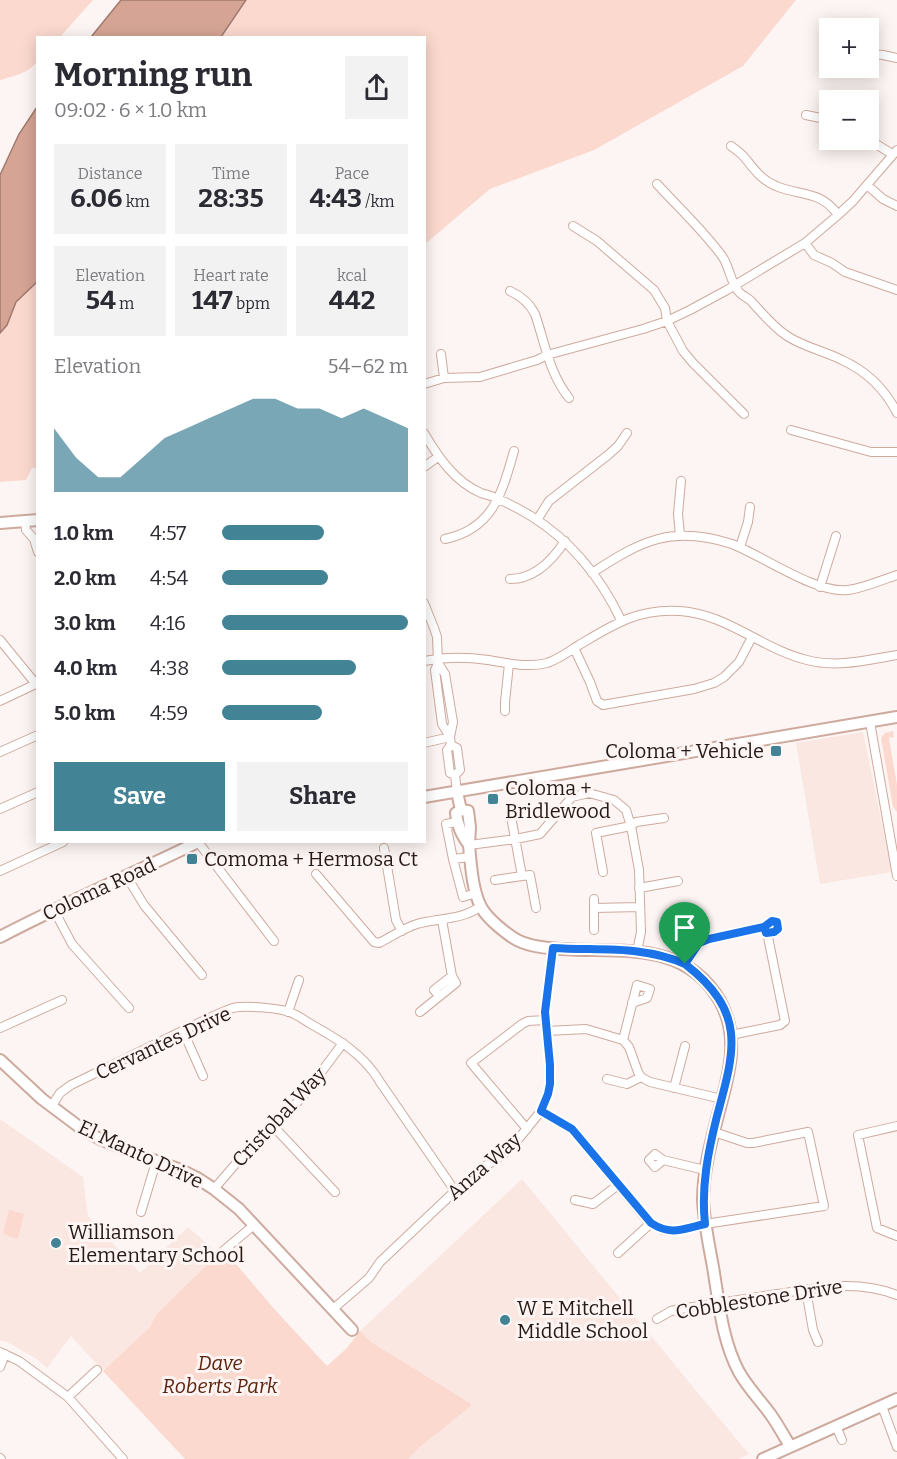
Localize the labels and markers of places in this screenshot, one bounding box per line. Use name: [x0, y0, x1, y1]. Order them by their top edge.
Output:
place label: Coloma + Vehicle: [605, 739, 764, 763]
marker: Coloma + Vehicle: [769, 744, 783, 758]
place label: Coloma + Bridlewood: [505, 776, 611, 823]
marker: Coloma + Bridlewood: [486, 792, 500, 806]
place label: Comoma + Hermosa Ct: [204, 847, 418, 871]
marker: Comoma + Hermosa Ct: [185, 852, 199, 866]
pin: [659, 902, 710, 964]
place label: Williamson Elementary School: [68, 1220, 245, 1267]
marker: Williamson Elementary School: [49, 1236, 63, 1250]
place label: W E Mitchell Middle School: [517, 1296, 648, 1343]
marker: W E Mitchell Middle School: [498, 1313, 512, 1327]

